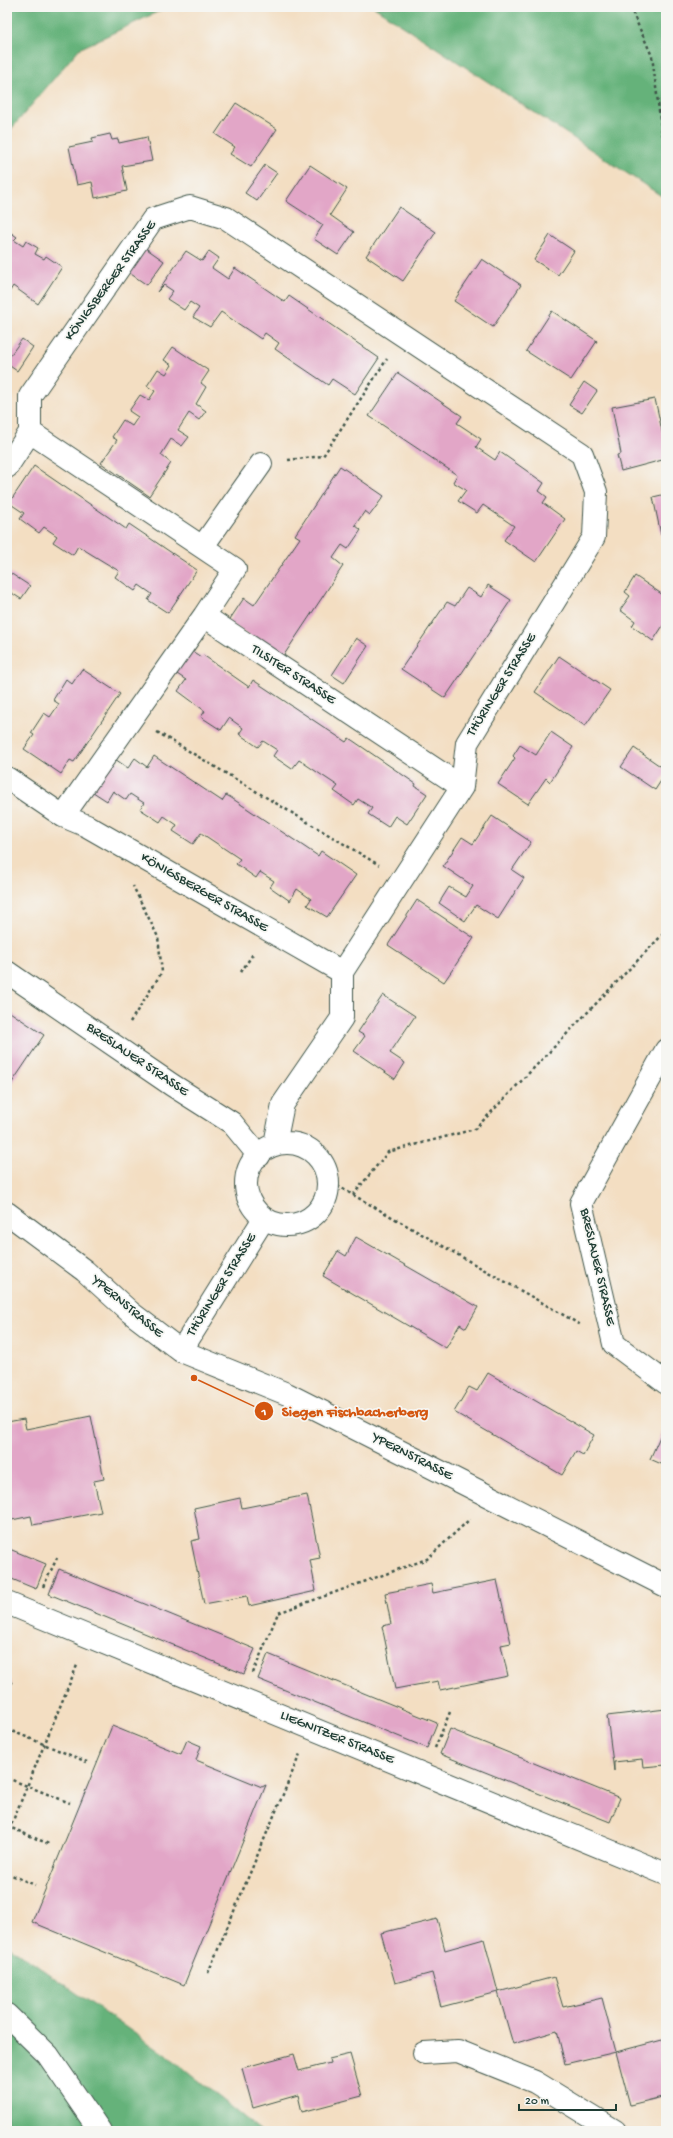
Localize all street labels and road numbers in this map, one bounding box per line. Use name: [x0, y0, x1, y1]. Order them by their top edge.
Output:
street label: KÖNIGSBERGER STRASSE: [62, 216, 161, 344]
street label: THÜRINGER STRASSE: [463, 629, 541, 741]
street label: TILSITER STRASSE: [247, 641, 340, 709]
street label: KÖNIGSBERGER STRASSE: [137, 849, 272, 937]
street label: BRESLAUER STRASSE: [82, 1019, 192, 1101]
street label: BRESLAUER STRASSE: [575, 1206, 619, 1328]
street label: THÜRINGER STRASSE: [183, 1229, 261, 1341]
street label: YPERNSTRASSE: [86, 1271, 167, 1343]
street label: YPERNSTRASSE: [367, 1428, 456, 1485]
street label: LIEGNITZER STRASSE: [277, 1707, 398, 1769]

